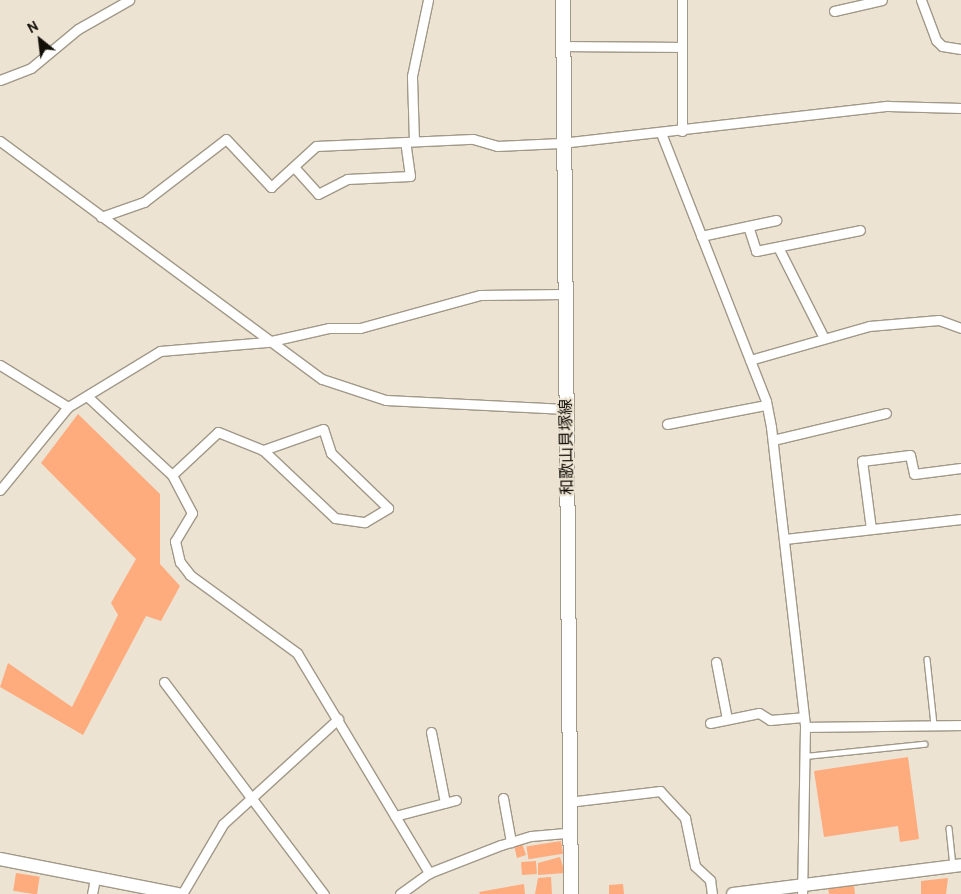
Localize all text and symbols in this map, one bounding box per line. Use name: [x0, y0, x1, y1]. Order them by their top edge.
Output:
north arrow: [15, 15, 65, 65]
text: N: [24, 17, 41, 37]
street label: 和歌山貝塚線: [557, 399, 577, 495]

